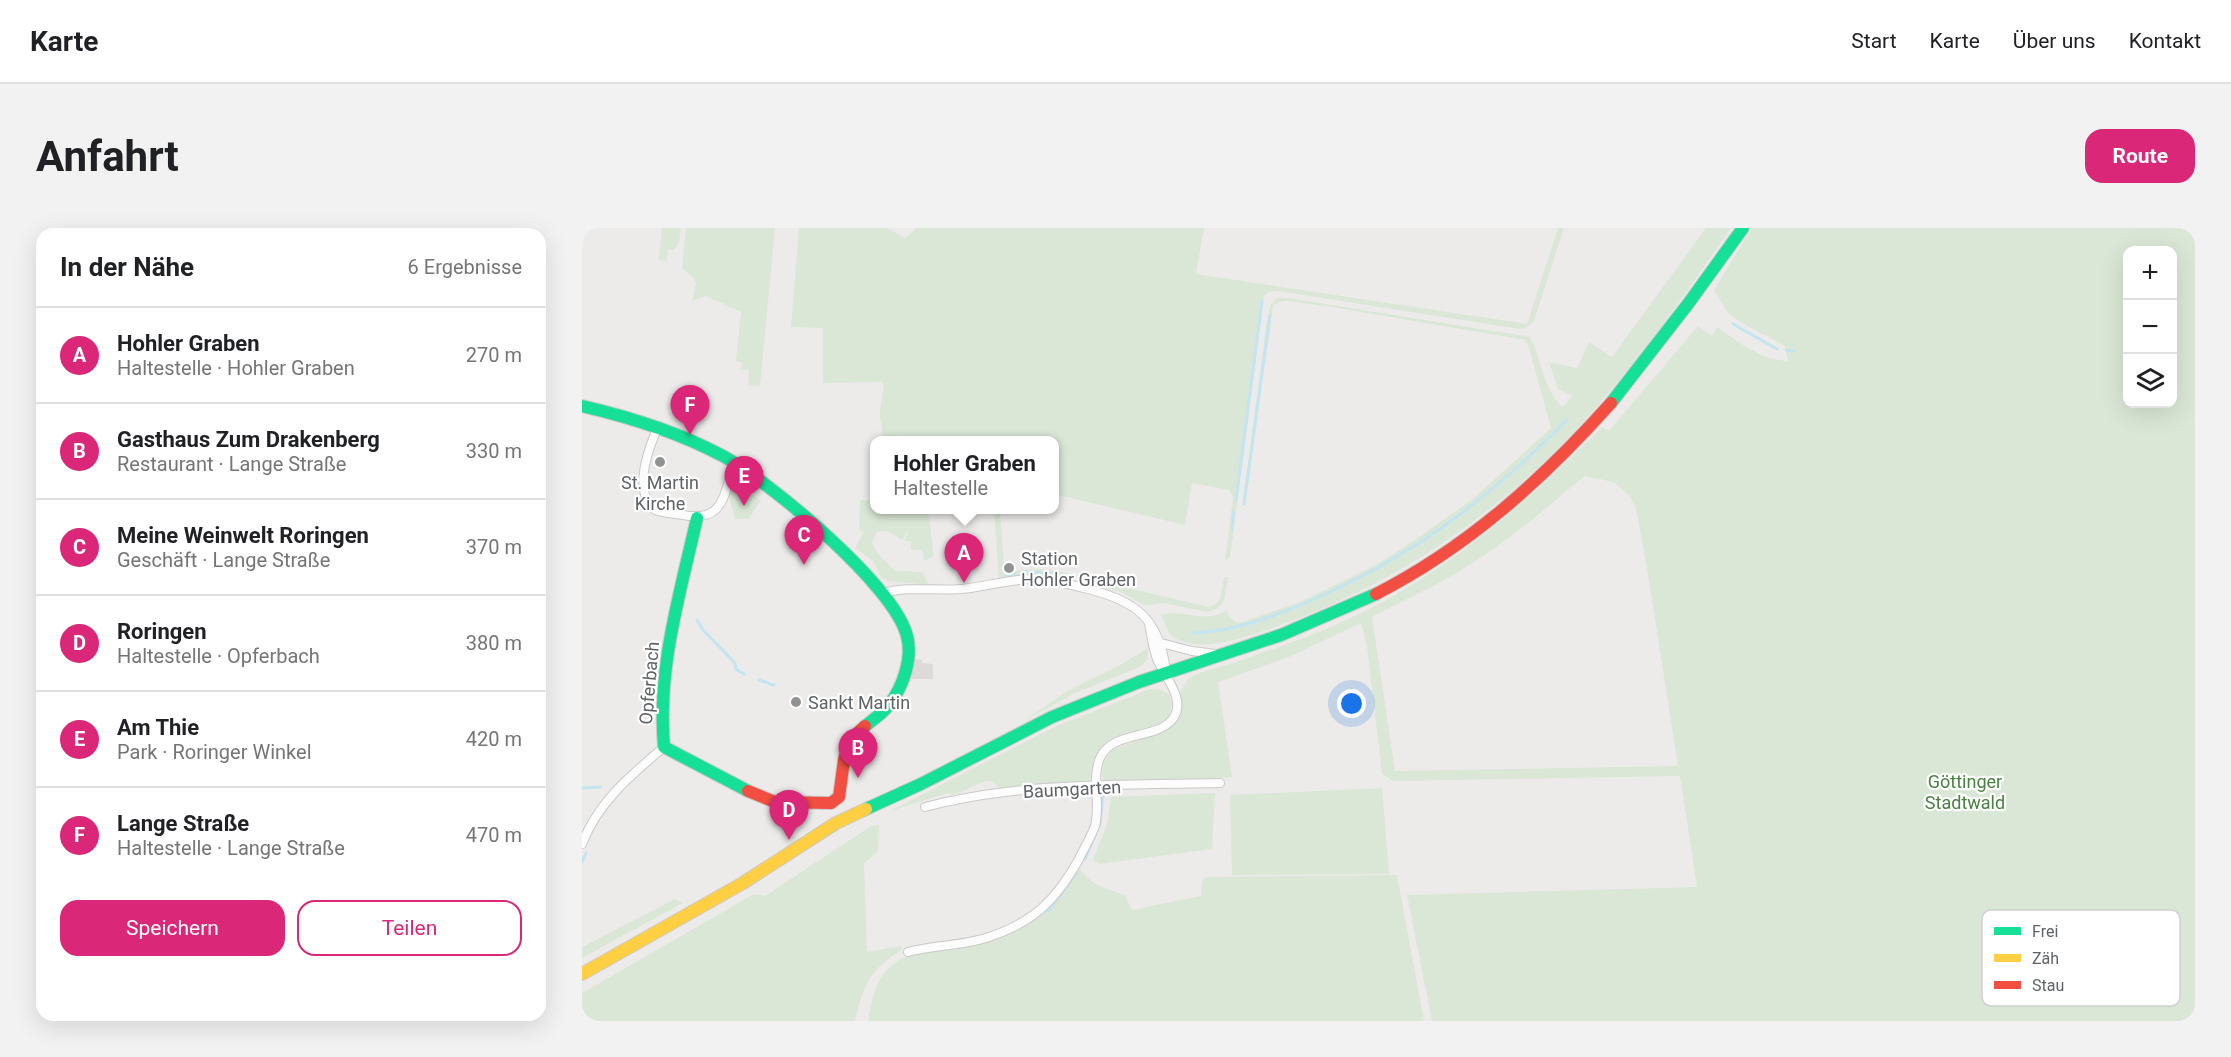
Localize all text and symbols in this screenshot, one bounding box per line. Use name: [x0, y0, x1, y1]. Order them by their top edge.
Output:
text: Karte: [30, 25, 98, 58]
text: Start: [1851, 29, 1897, 53]
text: Karte: [1930, 29, 1980, 53]
text: Über uns: [2013, 29, 2096, 53]
text: Kontakt: [2129, 29, 2201, 53]
button: Route: [2085, 129, 2195, 183]
text: Anfahrt: [36, 132, 179, 181]
map controls: [2123, 246, 2177, 408]
button: +: [2123, 246, 2177, 300]
text: In der Nähe: [60, 252, 194, 282]
text: 6 Ergebnisse: [408, 255, 522, 279]
button: −: [2123, 300, 2177, 354]
text: Hohler Graben: [117, 331, 260, 356]
text: A: [73, 343, 86, 367]
text: 270 m: [466, 343, 522, 367]
button: layers: [2123, 354, 2177, 408]
text: Haltestelle · Hohler Graben: [117, 356, 355, 380]
pin: F: [670, 386, 710, 435]
text: Gasthaus Zum Drakenberg: [117, 427, 380, 452]
popup: [870, 436, 1059, 514]
text: B: [73, 439, 86, 463]
text: 330 m: [466, 439, 522, 463]
text: Hohler Graben: [893, 451, 1036, 476]
text: Restaurant · Lange Straße: [117, 452, 346, 476]
marker: St. Martin Kirche: [653, 455, 667, 469]
pin: E: [724, 456, 764, 506]
place label: St. Martin Kirche: [621, 472, 699, 514]
text: Haltestelle: [893, 476, 988, 500]
pin: C: [784, 516, 824, 565]
text: Meine Weinwelt Roringen: [117, 523, 369, 548]
pin: A: [944, 534, 983, 583]
text: C: [73, 535, 86, 559]
text: 370 m: [466, 535, 522, 559]
text: Geschäft · Lange Straße: [117, 548, 330, 572]
place label: Station Hohler Graben: [1021, 548, 1136, 590]
marker: Station Hohler Graben: [1002, 561, 1016, 575]
text: Roringen: [117, 619, 207, 644]
text: D: [73, 631, 86, 655]
text: 380 m: [466, 631, 522, 655]
street label: Opferbach: [635, 641, 663, 725]
text: Haltestelle · Opferbach: [117, 644, 320, 668]
your location: [1337, 689, 1366, 718]
place label: Sankt Martin: [808, 692, 910, 713]
marker: Sankt Martin: [789, 695, 803, 709]
text: Am Thie: [117, 715, 199, 740]
text: E: [74, 727, 85, 751]
text: 420 m: [466, 727, 522, 751]
pin: B: [838, 728, 878, 778]
text: Park · Roringer Winkel: [117, 740, 312, 764]
park label: Göttinger Stadtwald: [1925, 771, 2005, 813]
street label: Baumgarten: [1022, 776, 1122, 802]
pin: D: [770, 790, 808, 840]
text: Lange Straße: [117, 811, 249, 836]
text: F: [74, 823, 85, 847]
text: 470 m: [466, 823, 522, 847]
text: Haltestelle · Lange Straße: [117, 836, 345, 860]
button: Speichern: [60, 900, 285, 956]
button: Teilen: [297, 900, 522, 956]
legend: [1982, 910, 2180, 1006]
text: Frei: [2032, 922, 2058, 941]
text: Zäh: [2032, 949, 2059, 968]
text: Stau: [2032, 976, 2064, 995]

